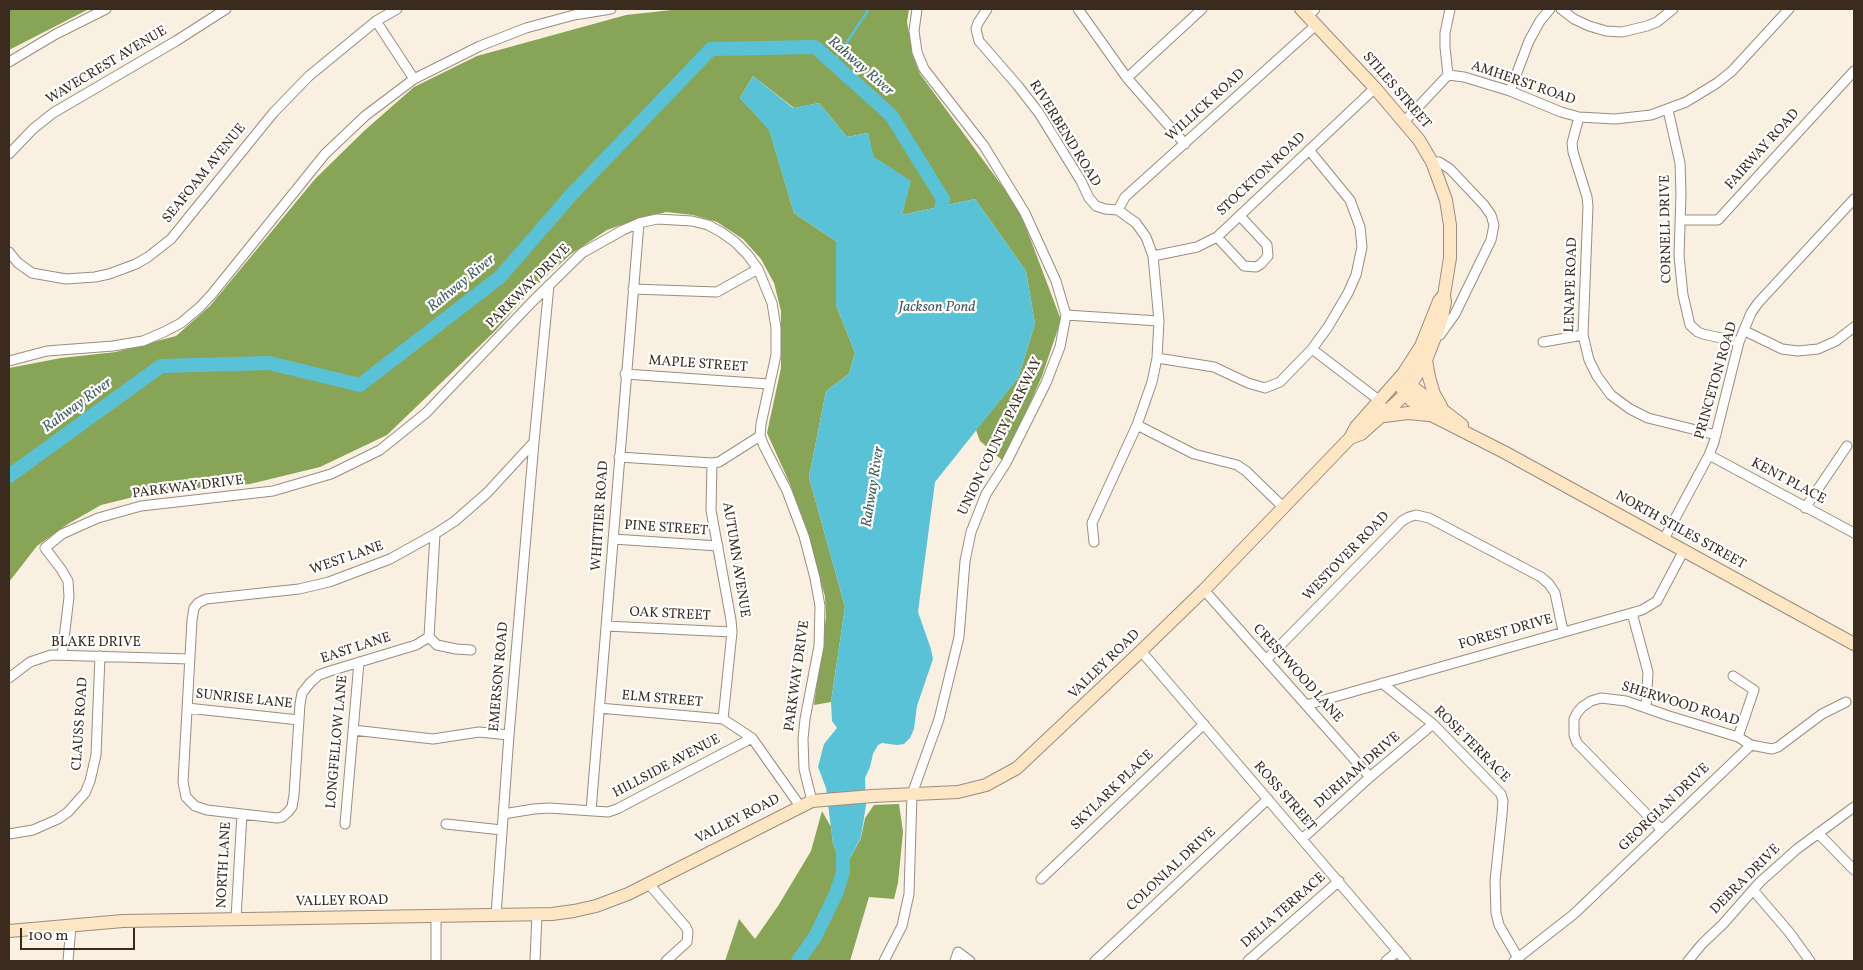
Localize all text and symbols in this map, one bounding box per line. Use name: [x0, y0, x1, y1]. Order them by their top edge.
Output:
street label: WAVECREST AVENUE: [44, 23, 170, 109]
water label: Rahway River: [823, 33, 897, 101]
street label: STILES STREET: [1358, 49, 1434, 133]
street label: AMHERST ROAD: [1469, 58, 1577, 110]
street label: WILLICK ROAD: [1163, 66, 1249, 146]
street label: RIVERBEND ROAD: [1024, 78, 1104, 190]
street label: FAIRWAY ROAD: [1722, 106, 1804, 194]
street label: SEAFOAM AVENUE: [160, 121, 250, 227]
street label: STOCKTON ROAD: [1214, 130, 1310, 220]
street label: CORNELL DRIVE: [1658, 174, 1676, 284]
street label: LENAPE ROAD: [1562, 237, 1582, 333]
street label: PARKWAY DRIVE: [483, 241, 575, 333]
water label: Rahway River: [425, 251, 499, 317]
water label: Jackson Pond: [899, 299, 975, 317]
street label: PRINCETON ROAD: [1692, 320, 1742, 442]
street label: MAPLE STREET: [648, 353, 748, 377]
street label: UNION COUNTY PARKWAY: [955, 355, 1047, 519]
water label: Rahway River: [40, 375, 116, 437]
water label: Rahway River: [859, 445, 889, 529]
street label: KENT PLACE: [1748, 455, 1828, 509]
street label: WHITTIER ROAD: [589, 460, 613, 572]
street label: PARKWAY DRIVE: [131, 473, 245, 503]
street label: NORTH STILES STREET: [1612, 488, 1748, 574]
street label: AUTUMN AVENUE: [718, 501, 752, 619]
street label: WESTOVER ROAD: [1300, 509, 1394, 605]
street label: PINE STREET: [624, 518, 708, 540]
street label: WEST LANE: [308, 539, 386, 579]
street label: OAK STREET: [629, 604, 711, 626]
street label: FOREST DRIVE: [1457, 612, 1555, 654]
street label: PARKWAY DRIVE: [782, 619, 814, 733]
street label: EMERSON ROAD: [487, 621, 513, 733]
street label: CRESTWOOD LANE: [1248, 621, 1346, 727]
street label: VALLEY ROAD: [1066, 627, 1144, 703]
street label: EAST LANE: [319, 630, 393, 668]
street label: BLAKE DRIVE: [51, 635, 141, 651]
street label: LONGFELLOW LANE: [324, 675, 352, 809]
street label: CLAUSS ROAD: [69, 677, 93, 771]
street label: SHERWOOD ROAD: [1619, 679, 1741, 731]
street label: SUNRISE LANE: [195, 687, 293, 713]
street label: ELM STREET: [621, 688, 703, 712]
street label: ROSE TERRACE: [1429, 703, 1513, 787]
street label: DURHAM DRIVE: [1312, 729, 1404, 813]
street label: HILLSIDE AVENUE: [610, 732, 724, 802]
street label: SKYLARK PLACE: [1068, 747, 1158, 835]
street label: ROSS STREET: [1249, 759, 1319, 835]
street label: GEORGIAN DRIVE: [1616, 760, 1714, 856]
street label: VALLEY ROAD: [693, 791, 783, 849]
street label: NORTH LANE: [214, 821, 236, 909]
street label: COLONIAL DRIVE: [1124, 824, 1220, 916]
street label: DEBRA DRIVE: [1707, 841, 1785, 919]
street label: DELIA TERRACE: [1238, 870, 1330, 952]
street label: VALLEY ROAD: [296, 893, 388, 911]
scale bar: [22, 918, 138, 950]
text: 100 m: [28, 926, 68, 947]

